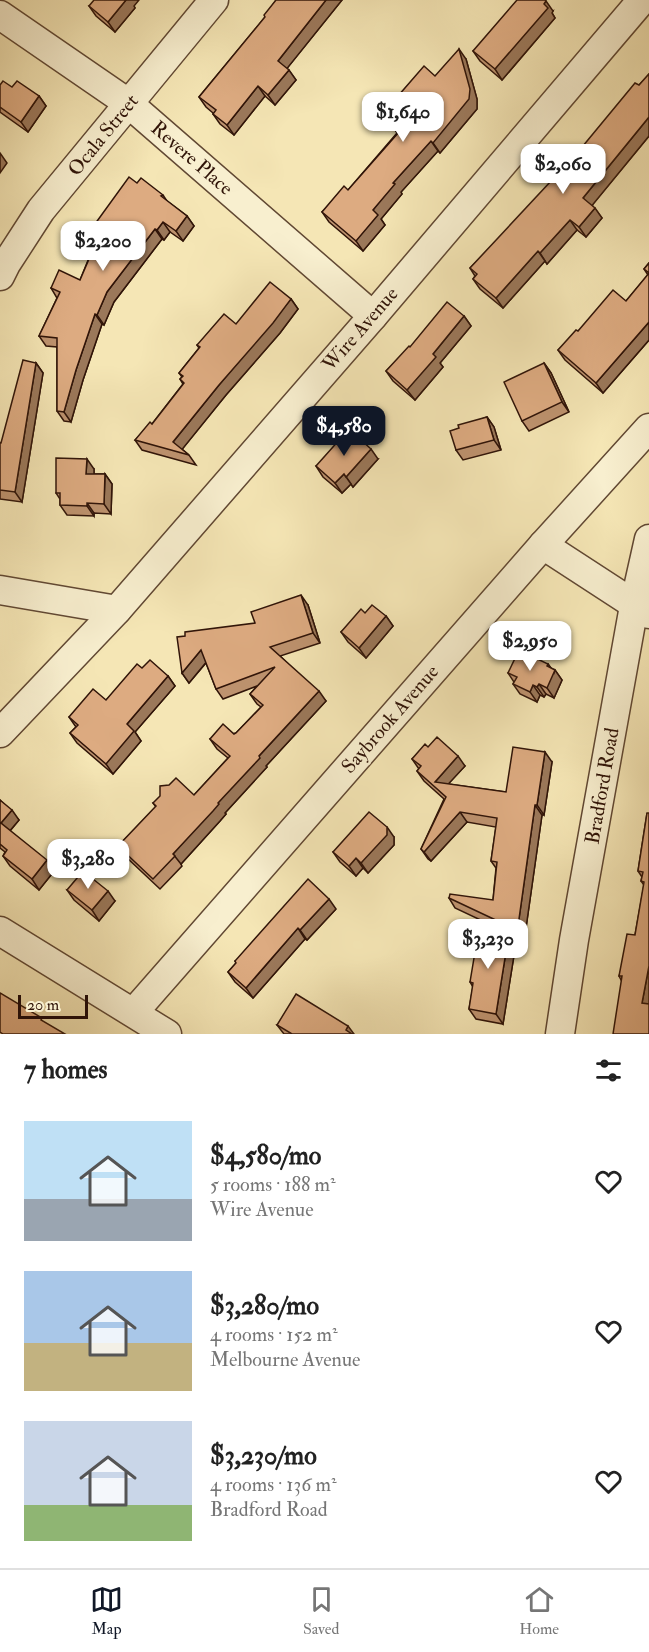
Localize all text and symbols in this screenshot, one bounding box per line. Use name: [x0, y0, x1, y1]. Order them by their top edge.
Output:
street label: Ocala Street: [62, 89, 144, 181]
pin: $1,640: [354, 92, 452, 143]
text: $1,640: [376, 99, 430, 124]
street label: Revere Place: [146, 116, 238, 200]
pin: $2,060: [514, 144, 612, 195]
text: $2,060: [535, 151, 591, 176]
pin: $2,200: [54, 221, 152, 272]
text: $2,200: [75, 228, 131, 253]
street label: Wire Avenue: [316, 282, 403, 377]
pin: $4,580: [295, 406, 393, 457]
text: $4,580: [316, 413, 372, 438]
pin: $2,950: [481, 621, 579, 672]
text: $2,950: [502, 628, 558, 653]
street label: Saybrook Avenue: [336, 659, 444, 779]
street label: Bradford Road: [579, 726, 625, 846]
pin: $3,280: [39, 839, 137, 890]
text: $3,280: [61, 846, 115, 871]
pin: $3,230: [439, 919, 537, 970]
text: $3,230: [462, 926, 514, 951]
scale bar: [18, 992, 88, 1019]
text: 20 m: [27, 995, 59, 1015]
text: 7 homes: [24, 1054, 107, 1086]
icon: filters: [592, 1054, 625, 1087]
text: $4,580/mo: [210, 1140, 321, 1172]
icon: home: [72, 1145, 144, 1217]
icon: heart: [592, 1165, 625, 1198]
text: 5 rooms · 188 m²: [210, 1172, 336, 1197]
text: Wire Avenue: [210, 1197, 314, 1222]
text: $3,280/mo: [210, 1290, 319, 1322]
icon: home: [72, 1295, 144, 1367]
icon: heart: [592, 1315, 625, 1348]
text: 4 rooms · 152 m²: [210, 1322, 338, 1347]
text: Melbourne Avenue: [210, 1347, 360, 1372]
text: $3,230/mo: [210, 1440, 317, 1472]
icon: home: [72, 1445, 144, 1517]
icon: heart: [592, 1465, 625, 1498]
text: 4 rooms · 136 m²: [210, 1472, 337, 1497]
text: Bradford Road: [210, 1497, 328, 1522]
tab: Map: [90, 1583, 123, 1639]
tab: Saved: [303, 1583, 339, 1639]
tab: Home: [519, 1583, 559, 1639]

